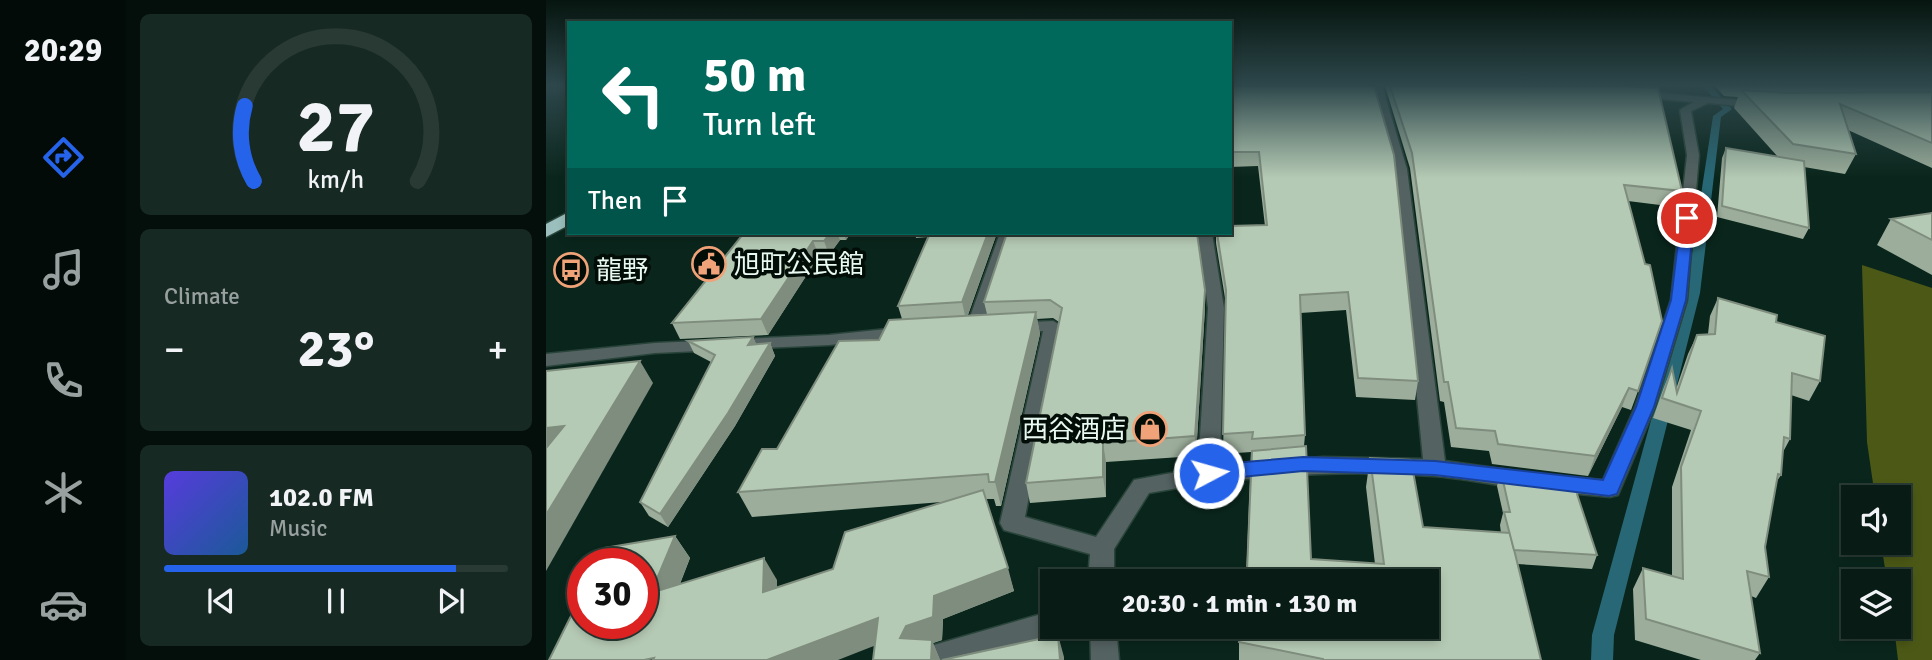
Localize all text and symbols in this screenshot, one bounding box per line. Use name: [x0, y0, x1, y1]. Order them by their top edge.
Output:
text: 20:29: [24, 31, 102, 70]
text: 50 m: [703, 45, 806, 105]
icon: left: [588, 49, 679, 140]
text: 27: [297, 83, 375, 172]
text: Turn left: [703, 105, 816, 144]
icon: directions: [39, 133, 88, 182]
text: km/h: [308, 163, 364, 194]
icon: arrive: [656, 182, 694, 220]
text: Then: [588, 185, 642, 217]
pin: [1657, 188, 1717, 248]
icon: arrive: [1668, 199, 1706, 237]
icon: music: [39, 245, 88, 294]
public building icon: 旭町公民館: [690, 245, 728, 283]
place label: 旭町公民館: [734, 249, 864, 281]
bus stop icon: 龍野: [552, 251, 590, 289]
place label: 龍野: [596, 255, 648, 287]
text: Climate: [164, 282, 240, 311]
text: 23°: [298, 317, 374, 381]
text: −: [164, 326, 185, 373]
text: +: [487, 326, 508, 373]
icon: phone: [39, 356, 88, 405]
shop icon: 西谷酒店: [1131, 410, 1169, 448]
place label: 西谷酒店: [1022, 414, 1126, 446]
position arrow: [1172, 436, 1246, 510]
icon: climate: [39, 468, 88, 517]
text: 102.0 FM: [269, 482, 374, 514]
map controls: [1841, 485, 1911, 639]
button: sound: [1841, 485, 1911, 555]
text: Music: [269, 514, 327, 543]
speed limit sign: 30: [567, 548, 658, 639]
button: layers: [1841, 569, 1911, 639]
icon: car: [39, 580, 88, 629]
icon: previous: [202, 582, 240, 620]
icon: pause: [317, 582, 355, 620]
icon: next: [432, 582, 470, 620]
text: 20:30 · 1 min · 130 m: [1122, 588, 1357, 620]

